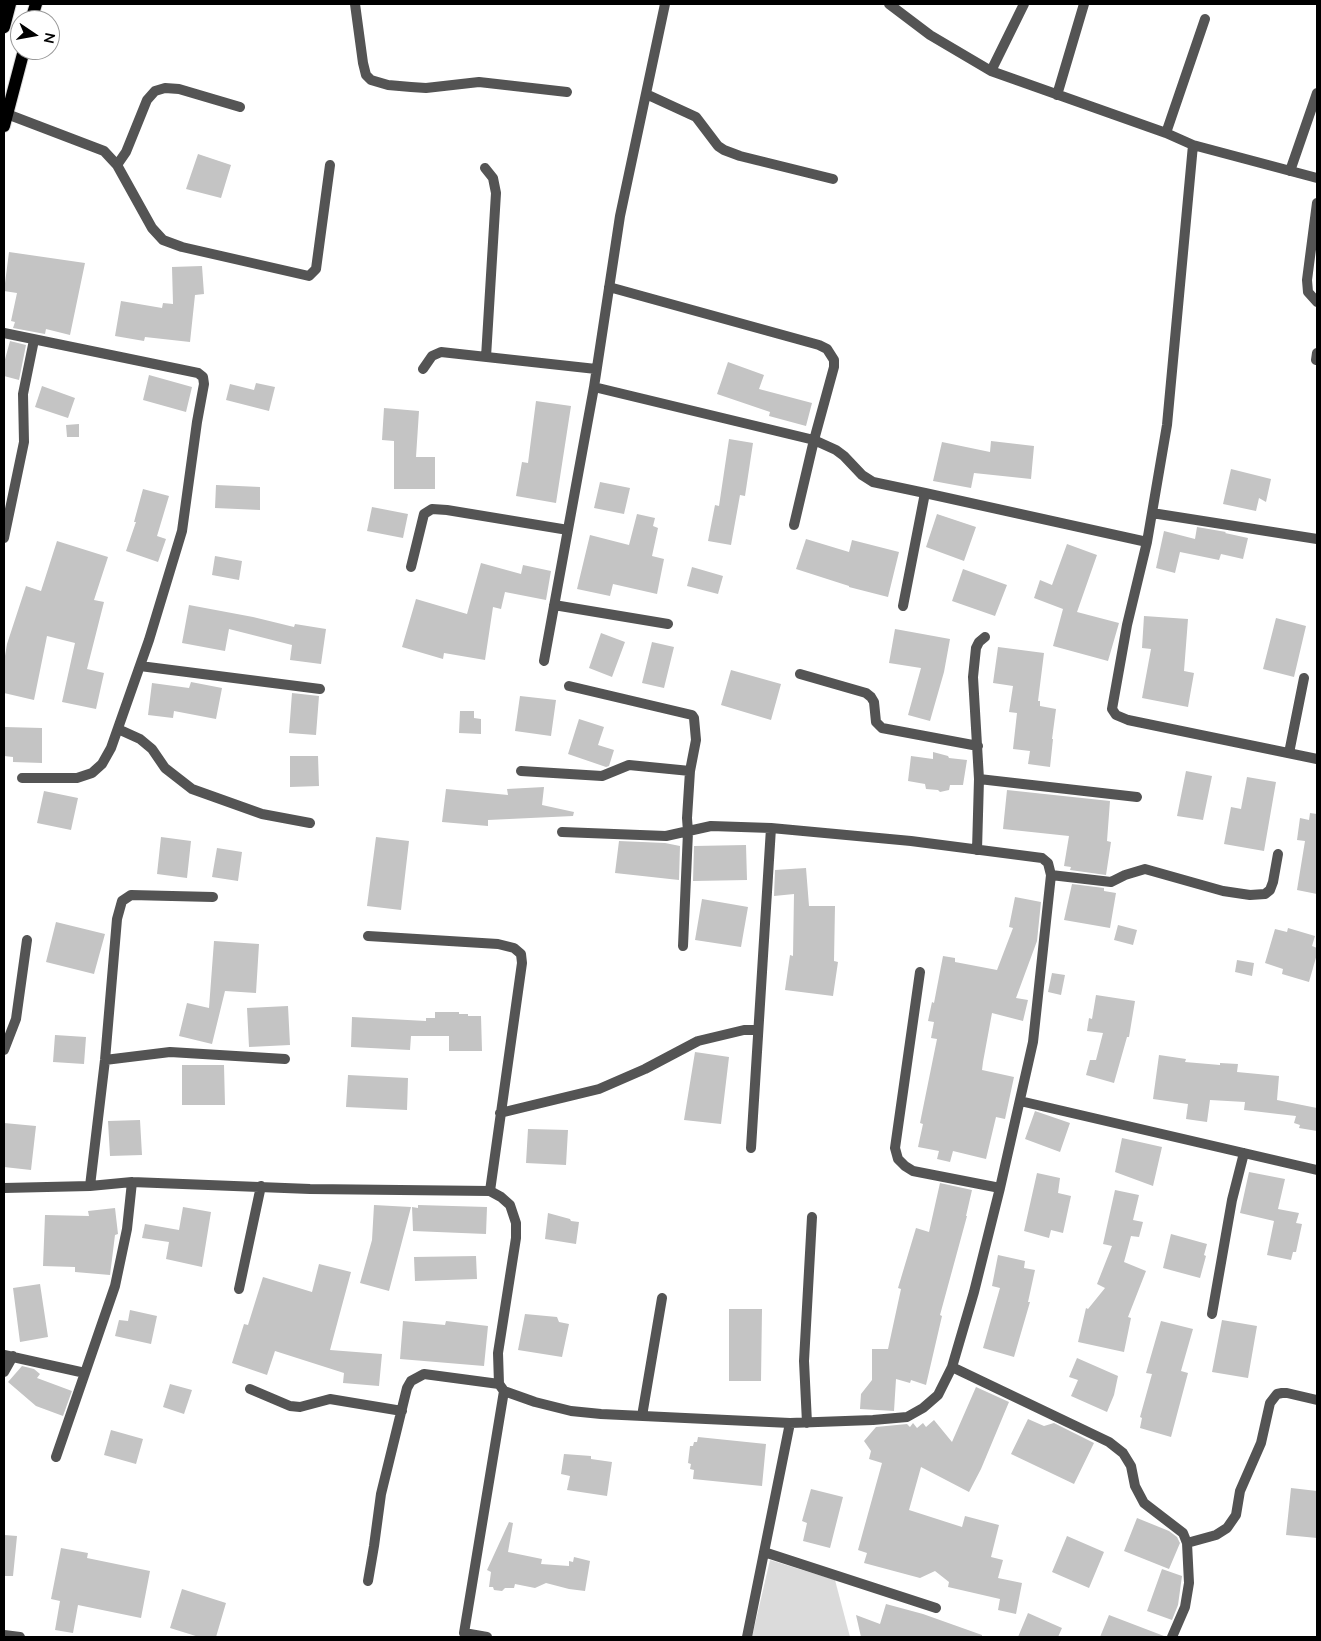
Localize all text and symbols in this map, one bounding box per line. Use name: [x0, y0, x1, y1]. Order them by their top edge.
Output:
north arrow: [10, 10, 60, 60]
text: N: [39, 31, 60, 45]

